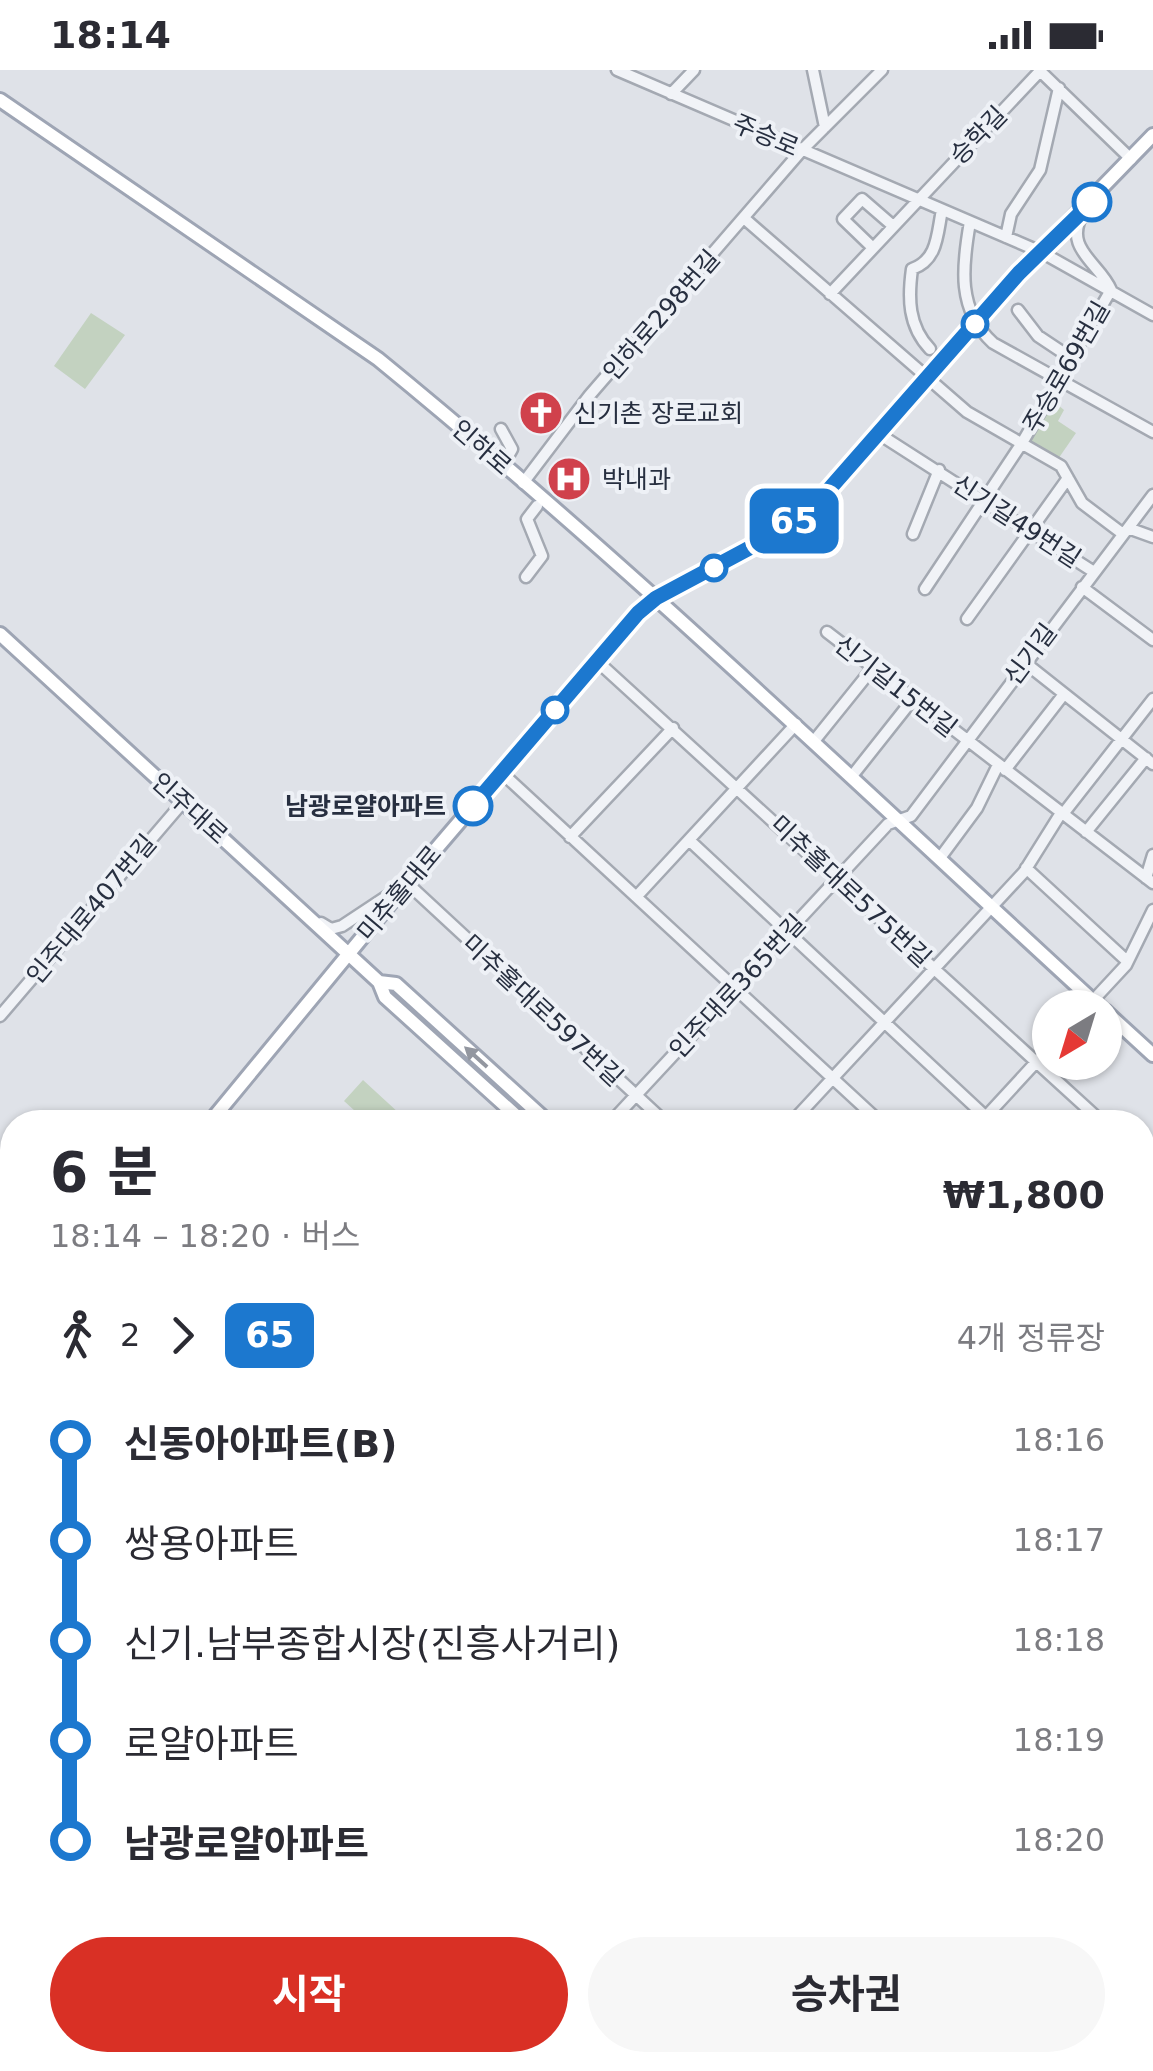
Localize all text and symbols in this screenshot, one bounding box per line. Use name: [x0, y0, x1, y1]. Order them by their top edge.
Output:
text: 18:14: [50, 13, 171, 57]
street label: 승학길: [944, 100, 1013, 170]
street label: 주승로: [728, 109, 803, 162]
unlabelled marker: [1073, 183, 1111, 221]
street label: 인하로298번길: [597, 244, 726, 386]
street label: 주승로69번길: [1017, 296, 1116, 438]
unlabelled marker: [962, 311, 988, 337]
church icon: 신기촌 장로교회: [518, 390, 564, 436]
place label: 신기촌 장로교회: [574, 399, 743, 428]
street label: 인하로: [446, 414, 517, 481]
hospital icon: 박내과: [546, 456, 592, 502]
place label: 박내과: [602, 465, 671, 494]
street label: 신기길49번길: [947, 469, 1086, 574]
line badge: 65: [749, 488, 839, 554]
text: 65: [770, 501, 818, 541]
unlabelled marker: [701, 555, 727, 581]
street label: 신기길: [998, 618, 1063, 691]
street label: 신기길15번길: [829, 630, 962, 743]
unlabelled marker: [542, 697, 568, 723]
street label: 인주대로: [146, 767, 234, 850]
marker: 남광로얄아파트: [454, 787, 492, 825]
place label: 남광로얄아파트: [285, 792, 446, 821]
street label: 미추홀대로575번길: [764, 810, 937, 973]
street label: 인주대로407번길: [21, 829, 162, 990]
street label: 미추홀대로: [351, 840, 447, 947]
street label: 인주대로365번길: [663, 909, 811, 1064]
street label: 미추홀대로597번길: [456, 929, 629, 1092]
north arrow: [1032, 990, 1122, 1080]
map controls: [1032, 990, 1122, 1080]
one-way arrow: [464, 1046, 489, 1068]
text: 6 분: [50, 1140, 158, 1204]
text: ₩1,800: [943, 1173, 1105, 1217]
text: 18:14 – 18:20 · 버스: [50, 1217, 360, 1255]
icon: walk: [50, 1308, 105, 1363]
icon: forward: [155, 1308, 210, 1363]
text: 65: [245, 1315, 294, 1355]
text: 2: [120, 1316, 140, 1354]
text: 4개 정류장: [957, 1319, 1105, 1357]
text: 18:16: [1013, 1421, 1105, 1459]
text: 신동아아파트(B): [124, 1422, 397, 1466]
text: 18:17: [1013, 1521, 1105, 1559]
text: 쌍용아파트: [124, 1522, 299, 1566]
text: 18:18: [1013, 1621, 1105, 1659]
text: 신기.남부종합시장(진흥사거리): [124, 1622, 620, 1666]
text: 18:19: [1013, 1721, 1105, 1759]
text: 로얄아파트: [124, 1722, 299, 1766]
text: 18:20: [1013, 1821, 1105, 1859]
text: 남광로얄아파트: [124, 1822, 369, 1866]
button: 시작: [50, 1937, 568, 2052]
button: 승차권: [588, 1937, 1105, 2052]

